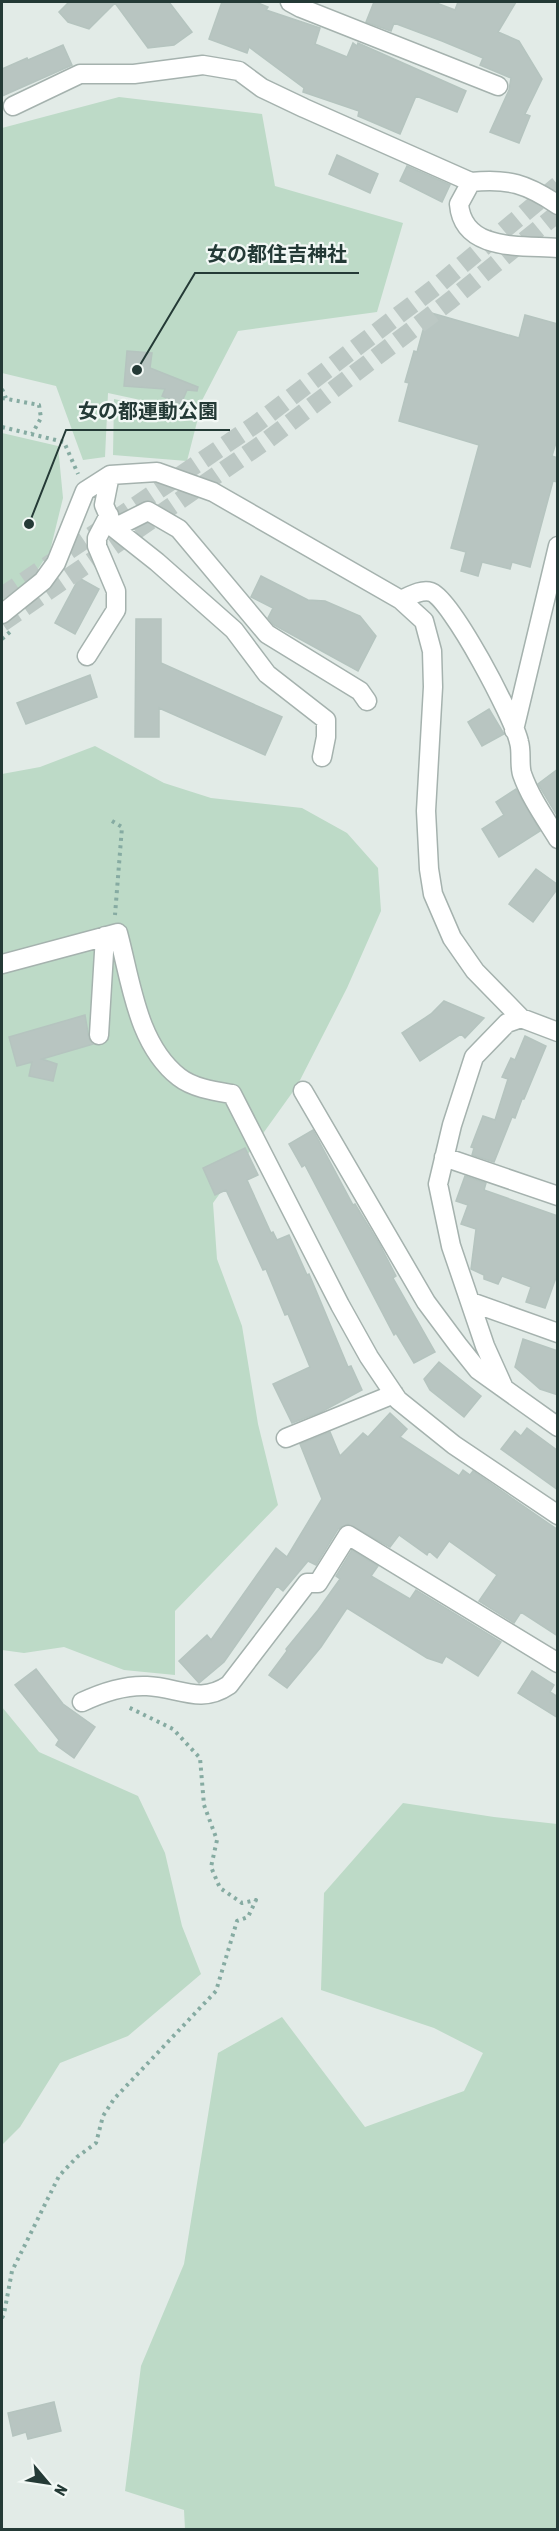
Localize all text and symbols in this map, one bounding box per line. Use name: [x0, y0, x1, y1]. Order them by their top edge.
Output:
callout: 女の都住吉神社: [195, 235, 359, 273]
text: 女の都住吉神社: [207, 242, 347, 265]
callout: 女の都運動公園: [66, 392, 230, 430]
text: 女の都運動公園: [78, 399, 218, 422]
north arrow: [18, 2453, 78, 2513]
text: N: [51, 2482, 71, 2499]

